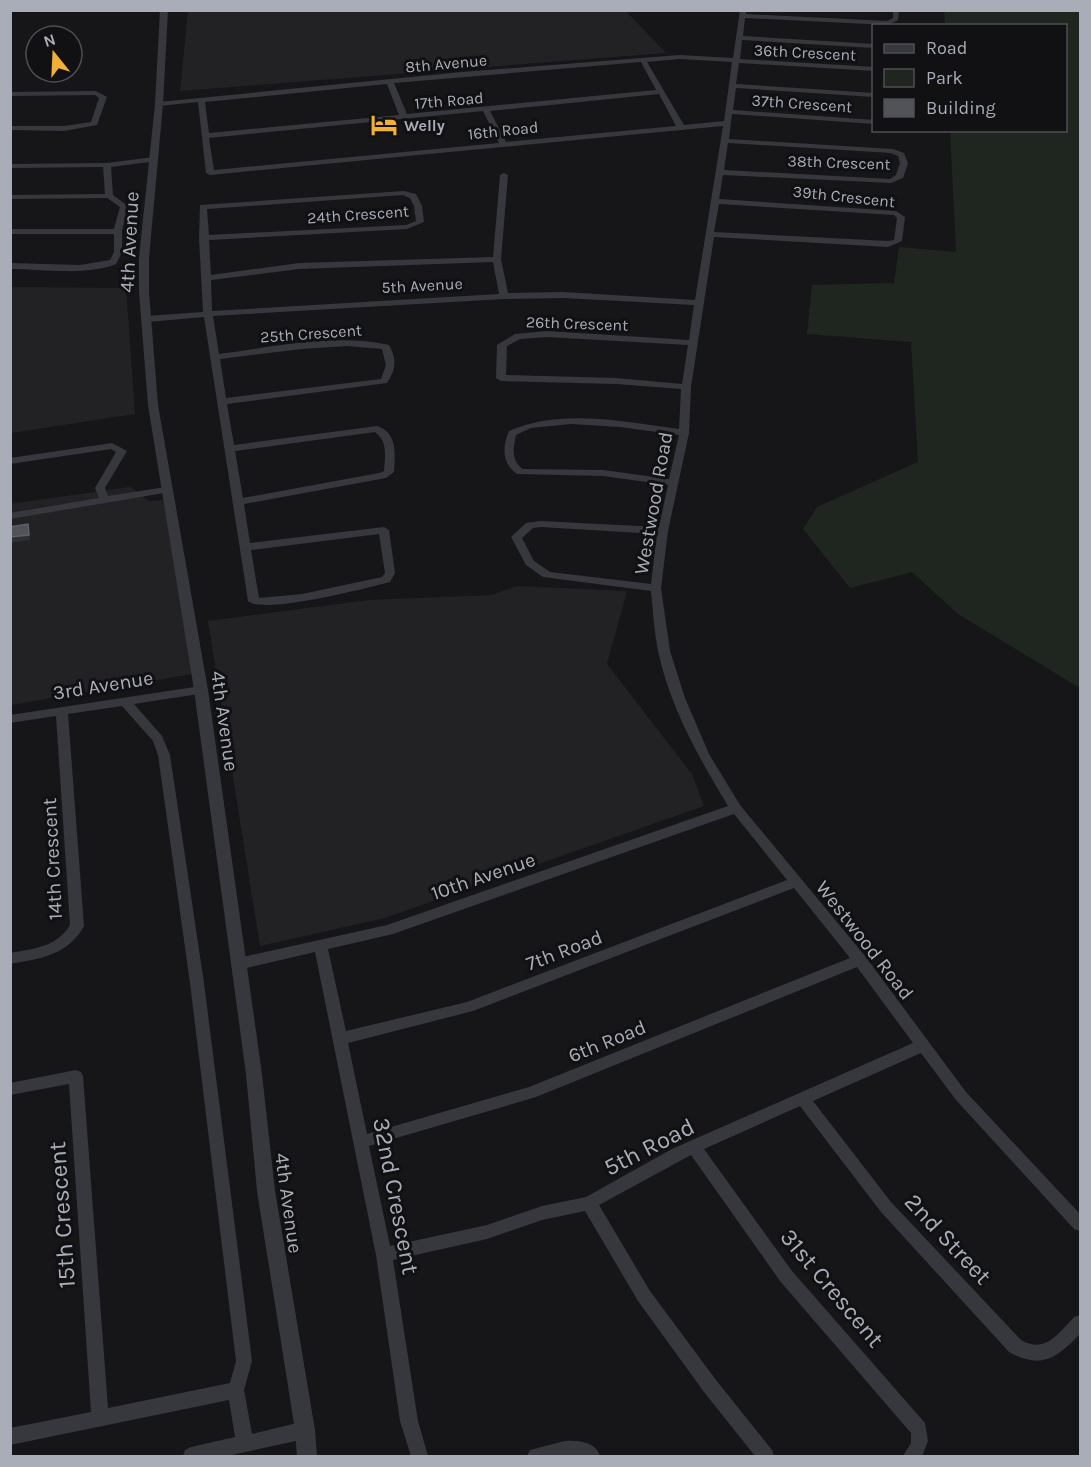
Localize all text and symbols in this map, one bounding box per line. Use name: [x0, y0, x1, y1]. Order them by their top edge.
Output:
north arrow: [24, 24, 84, 84]
legend: [872, 24, 1067, 132]
text: N: [41, 29, 58, 51]
text: Road: [926, 37, 967, 59]
street label: 36th Crescent: [753, 40, 857, 65]
street label: 8th Avenue: [404, 50, 488, 77]
text: Park: [926, 67, 963, 89]
street label: 17th Road: [414, 88, 484, 113]
street label: 37th Crescent: [751, 91, 853, 116]
text: Building: [926, 97, 996, 119]
hotel icon: Welly: [369, 110, 399, 140]
place label: Welly: [404, 116, 445, 135]
street label: 16th Road: [467, 117, 539, 144]
street label: 38th Crescent: [787, 151, 891, 174]
street label: 39th Crescent: [792, 182, 896, 211]
street label: 4th Avenue: [115, 191, 144, 293]
street label: 24th Crescent: [306, 201, 410, 228]
street label: 5th Avenue: [381, 274, 463, 297]
street label: 26th Crescent: [526, 312, 628, 335]
street label: 25th Crescent: [259, 320, 363, 347]
street label: Westwood Road: [630, 430, 677, 576]
street label: 3rd Avenue: [51, 666, 155, 705]
street label: 4th Avenue: [206, 669, 243, 773]
street label: 14th Crescent: [38, 797, 67, 921]
street label: 10th Avenue: [428, 848, 538, 905]
street label: Westwood Road: [811, 876, 918, 1004]
street label: 7th Road: [523, 925, 606, 975]
street label: 6th Road: [565, 1015, 649, 1067]
street label: 5th Road: [599, 1112, 699, 1182]
street label: 32nd Crescent: [367, 1115, 425, 1277]
street label: 15th Crescent: [43, 1141, 81, 1289]
street label: 4th Avenue: [270, 1151, 307, 1255]
street label: 2nd Street: [899, 1188, 997, 1290]
street label: 31st Crescent: [774, 1223, 890, 1353]

